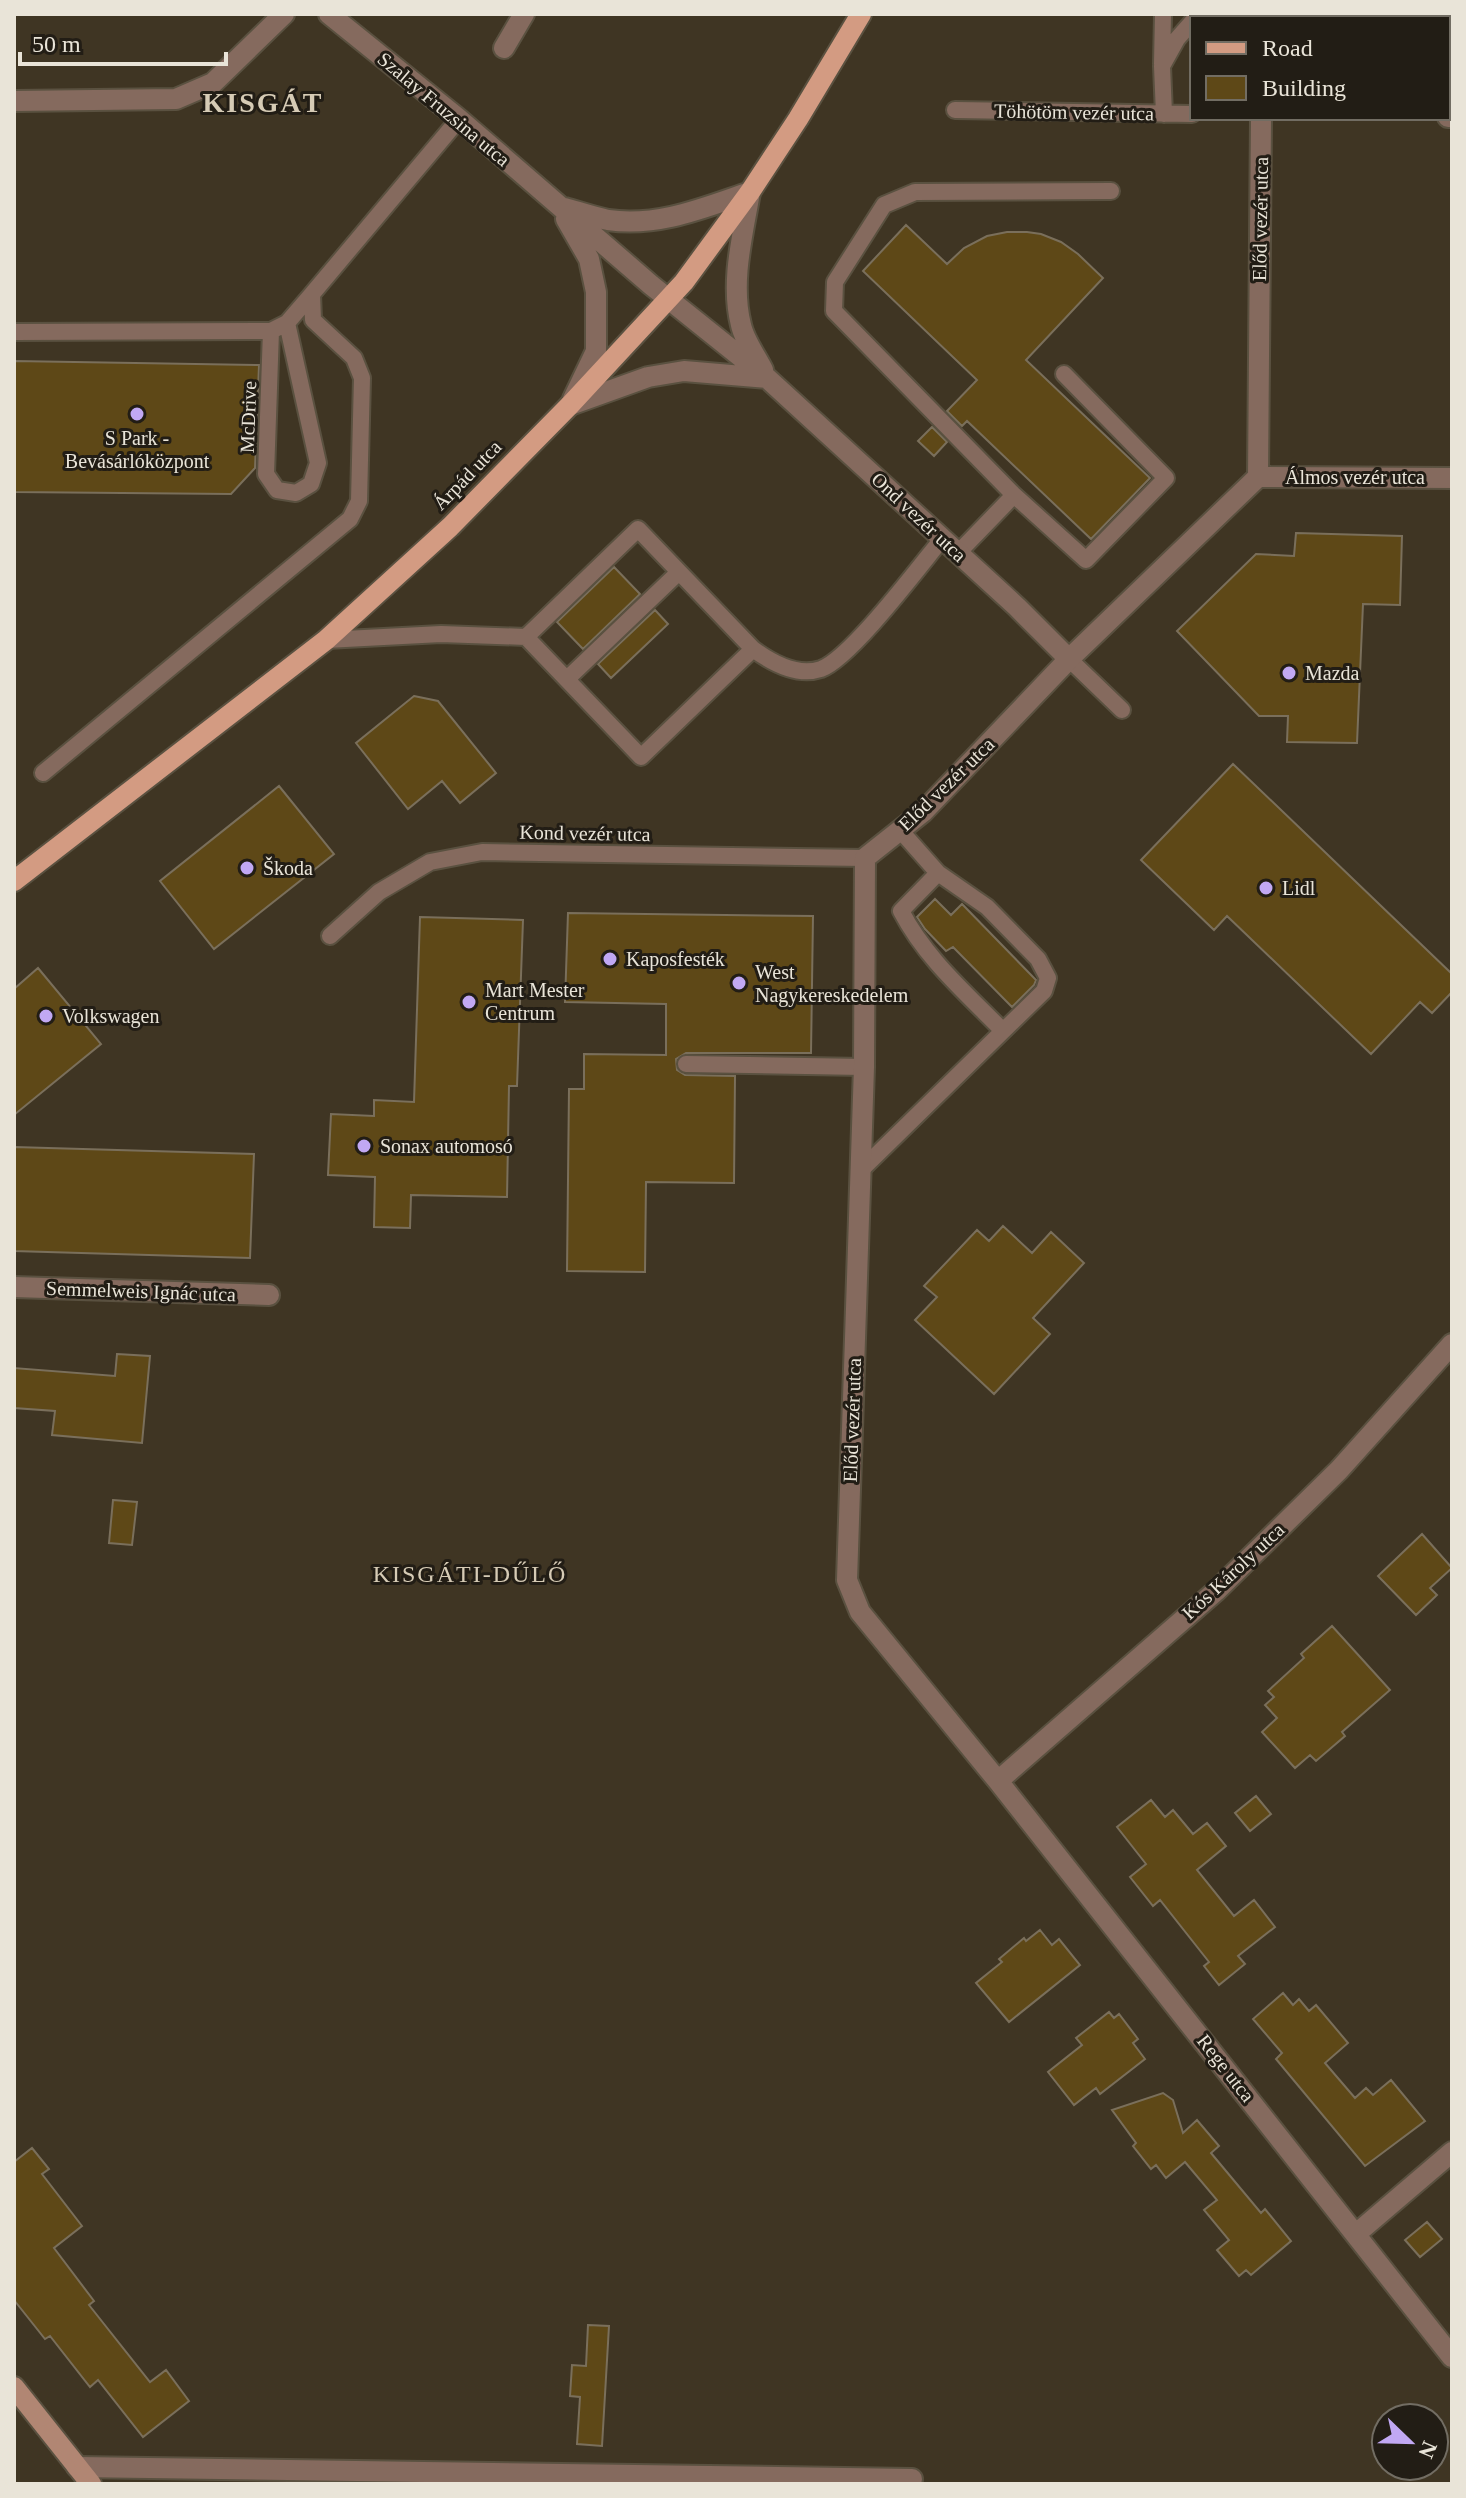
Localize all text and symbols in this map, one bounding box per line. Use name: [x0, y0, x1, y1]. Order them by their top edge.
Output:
scale bar: [20, 16, 226, 66]
legend: [1190, 16, 1450, 120]
text: 50 m: [32, 31, 81, 57]
text: Road: [1262, 35, 1313, 61]
street label: Szalay Fruzsina utca: [373, 47, 515, 171]
text: Building: [1262, 75, 1346, 101]
district label: KISGÁT: [203, 87, 323, 118]
street label: Töhötöm vezér utca: [994, 100, 1154, 124]
street label: Előd vezér utca: [1248, 157, 1272, 281]
street label: McDrive: [236, 380, 260, 453]
marker: S Park - Bevásárlóközpont: [128, 405, 146, 423]
place label: S Park - Bevásárlóközpont: [65, 427, 210, 473]
street label: Árpád utca: [428, 436, 506, 515]
street label: Álmos vezér utca: [1285, 466, 1425, 488]
street label: Ond vezér utca: [867, 468, 971, 566]
place label: Mazda: [1305, 662, 1360, 684]
marker: Mazda: [1280, 664, 1298, 682]
street label: Előd vezér utca: [894, 733, 998, 835]
street label: Kond vezér utca: [519, 821, 651, 845]
place label: Škoda: [263, 856, 313, 879]
marker: Škoda: [238, 859, 256, 877]
place label: Lidl: [1282, 877, 1316, 899]
marker: Lidl: [1257, 879, 1275, 897]
place label: Kaposfesték: [626, 948, 725, 971]
marker: Kaposfesték: [601, 950, 619, 968]
place label: West Nagykereskedelem: [755, 961, 909, 1007]
marker: West Nagykereskedelem: [730, 974, 748, 992]
place label: Mart Mester Centrum: [485, 979, 585, 1024]
marker: Mart Mester Centrum: [460, 993, 478, 1011]
place label: Volkswagen: [62, 1005, 159, 1028]
marker: Volkswagen: [37, 1007, 55, 1025]
place label: Sonax automosó: [380, 1135, 513, 1157]
marker: Sonax automosó: [355, 1137, 373, 1155]
street label: Semmelweis Ignác utca: [46, 1277, 236, 1306]
street label: Előd vezér utca: [839, 1357, 865, 1483]
street label: Kós Károly utca: [1178, 1518, 1289, 1624]
district label: KISGÁTI-DŰLŐ: [373, 1561, 567, 1587]
street label: Rege utca: [1192, 2030, 1259, 2107]
north arrow: [1370, 2402, 1450, 2482]
text: N: [1413, 2437, 1443, 2462]

